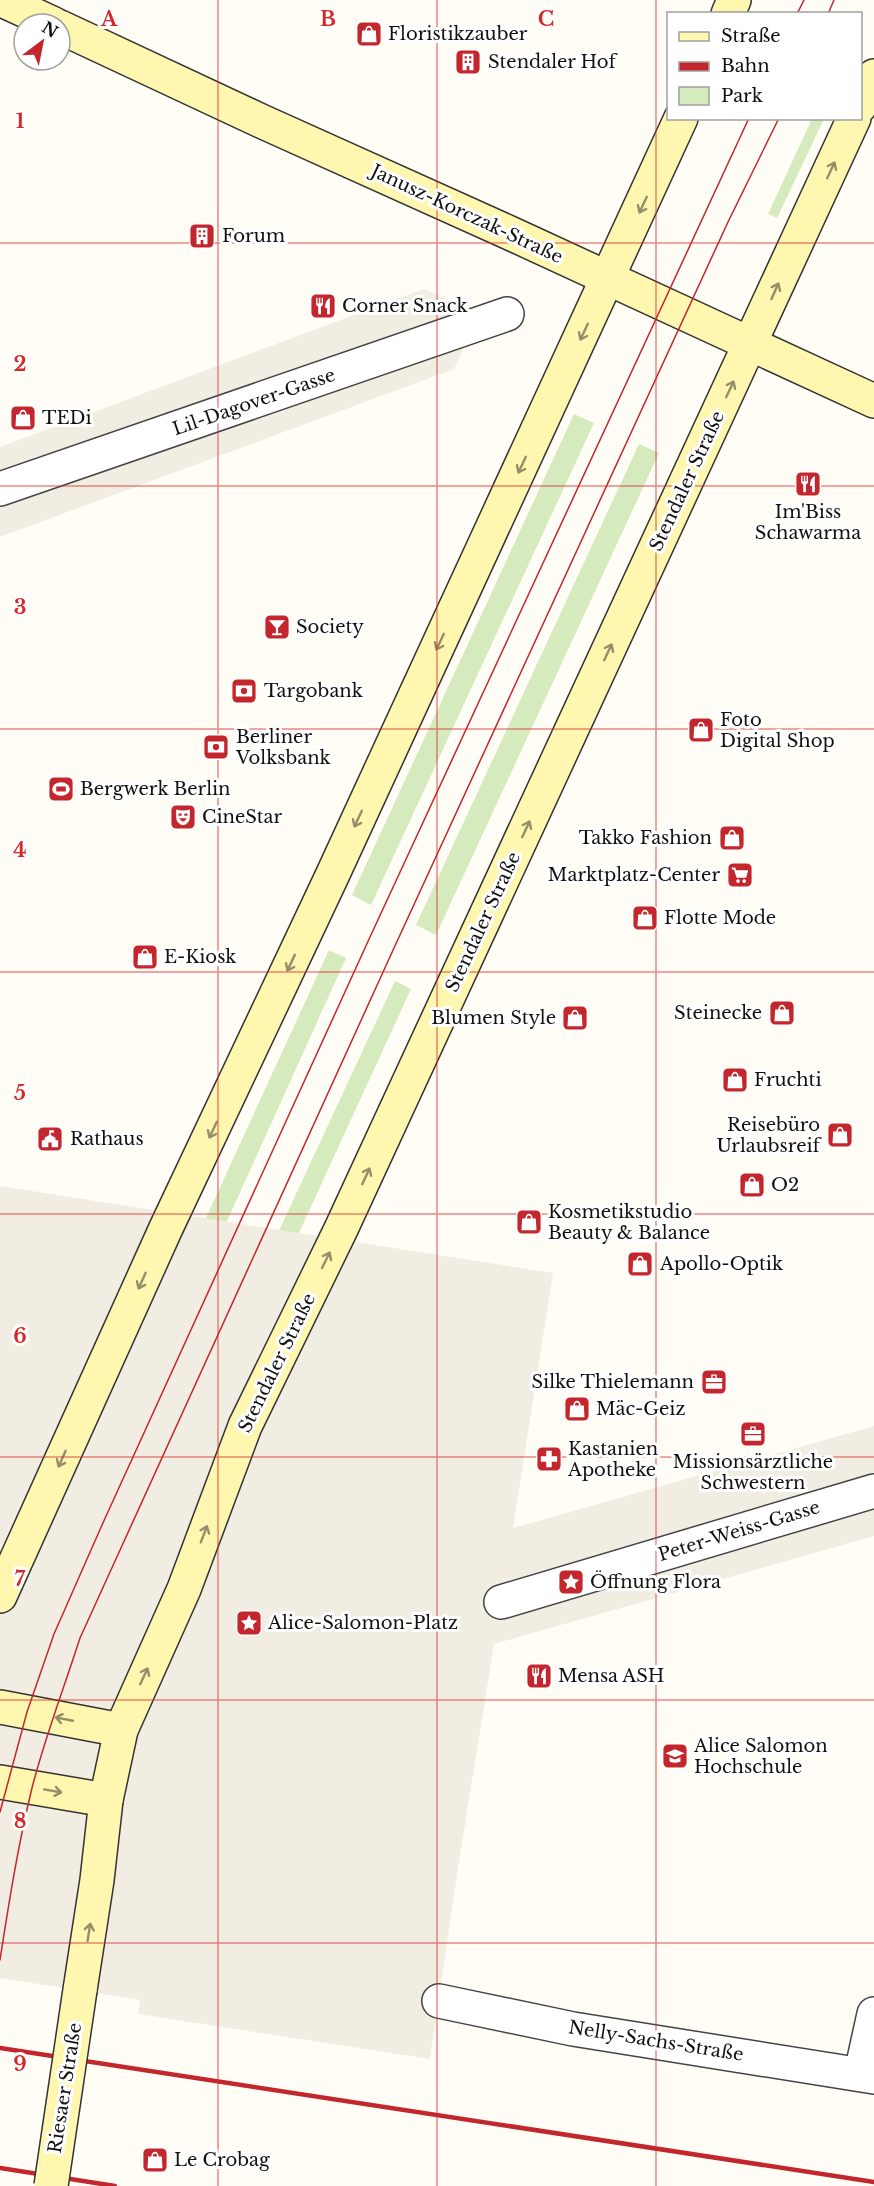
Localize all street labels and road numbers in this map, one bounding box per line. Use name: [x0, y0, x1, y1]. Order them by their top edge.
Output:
street label: Janusz-Korczak-Straße: [366, 159, 566, 268]
street label: Lil-Dagover-Gasse: [170, 364, 338, 440]
street label: Stendaler Straße: [645, 407, 729, 555]
street label: Stendaler Straße: [441, 848, 525, 996]
street label: Stendaler Straße: [234, 1290, 320, 1436]
street label: Peter-Weiss-Gasse: [655, 1496, 823, 1566]
street label: Nelly-Sachs-Straße: [567, 2016, 745, 2066]
street label: Riesaer Straße: [44, 2021, 86, 2155]

